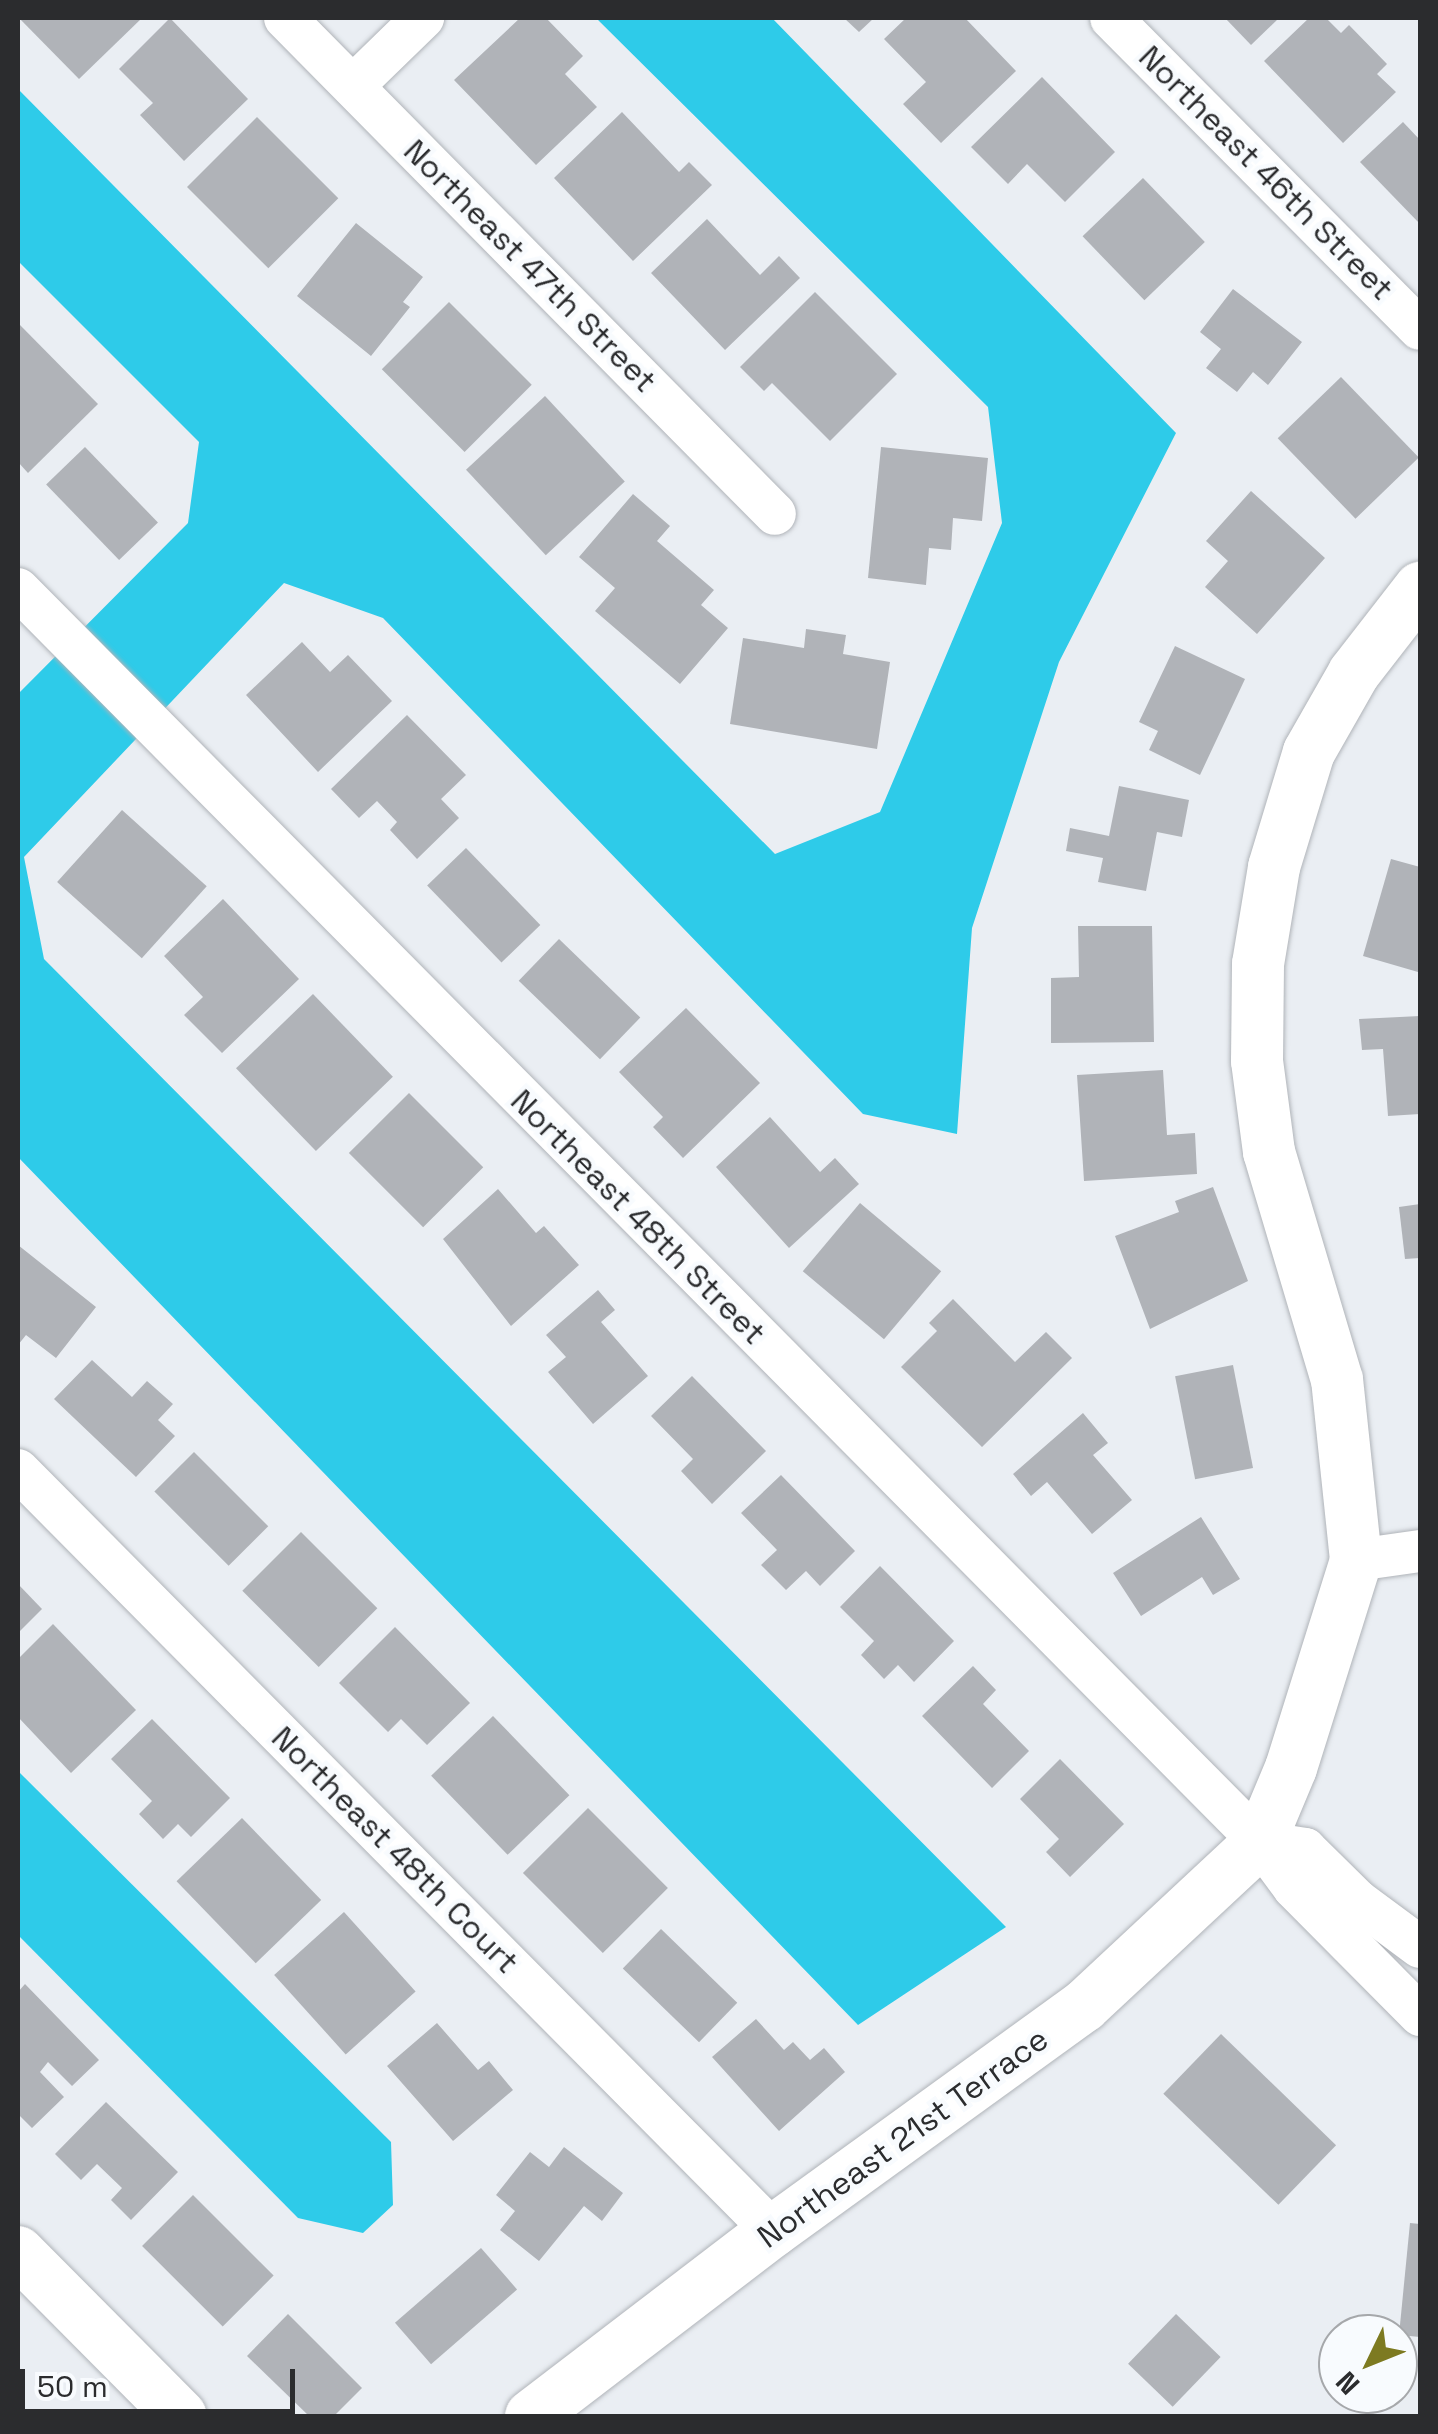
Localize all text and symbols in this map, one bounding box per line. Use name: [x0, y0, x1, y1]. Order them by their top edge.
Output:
street label: Northeast 46th Street: [1131, 38, 1401, 308]
street label: Northeast 47th Street: [396, 132, 664, 400]
street label: Northeast 48th Street: [503, 1082, 773, 1352]
street label: Northeast 48th Court: [264, 1719, 526, 1981]
street label: Northeast 21st Terrace: [750, 2019, 1056, 2257]
north arrow: [1318, 2314, 1418, 2414]
scale bar: [25, 2349, 300, 2411]
text: N: [1328, 2364, 1367, 2402]
text: 50 m: [37, 2367, 108, 2406]

